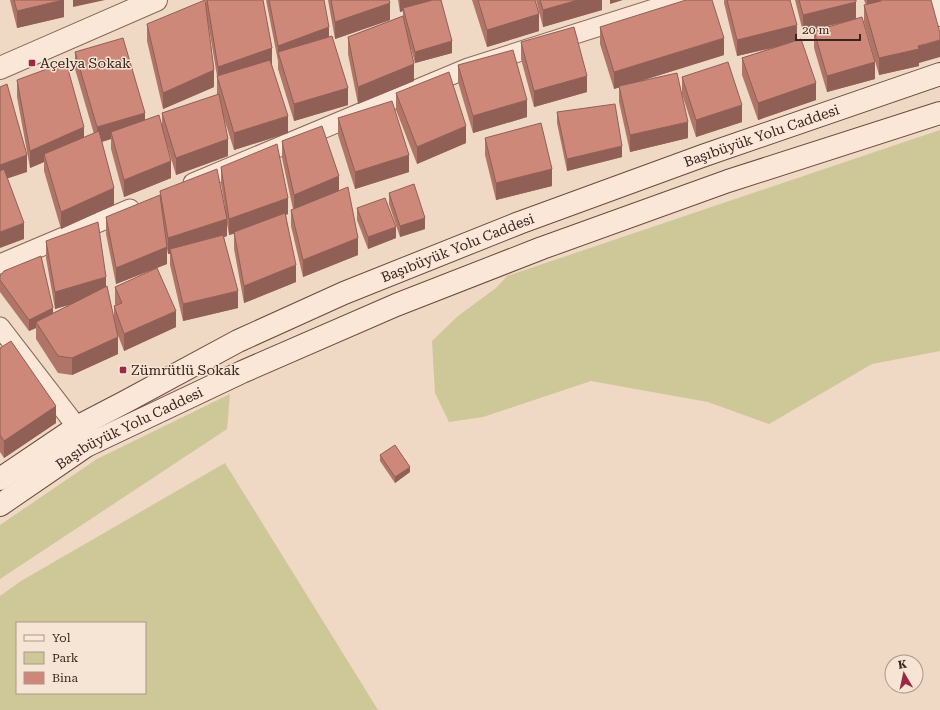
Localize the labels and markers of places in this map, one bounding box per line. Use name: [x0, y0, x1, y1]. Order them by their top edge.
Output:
place label: Açelya Sokak: [40, 55, 131, 71]
marker: Açelya Sokak: [27, 58, 37, 68]
place label: Zümrütlü Sokak: [131, 362, 240, 378]
marker: Zümrütlü Sokak: [118, 365, 128, 375]

